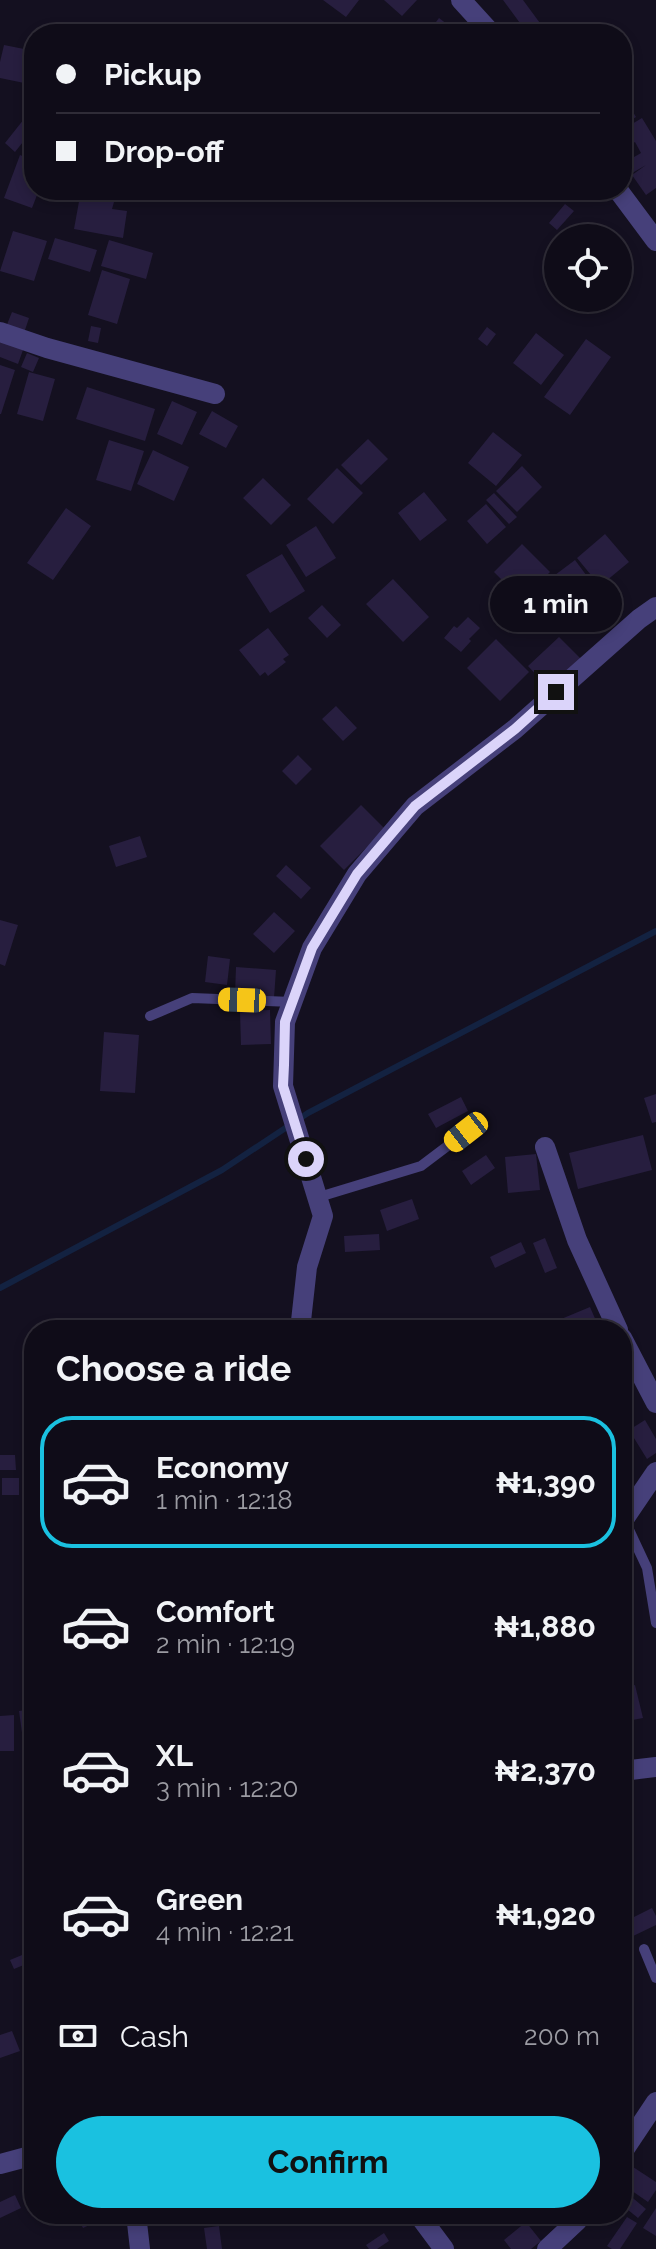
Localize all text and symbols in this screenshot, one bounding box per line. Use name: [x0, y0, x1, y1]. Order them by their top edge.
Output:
text: Pickup: [104, 57, 202, 92]
text: Drop-off: [104, 134, 224, 169]
map controls: [544, 224, 632, 312]
button: locate: [544, 224, 632, 312]
callout: 1 min: [490, 576, 622, 632]
text: 1 min: [523, 589, 589, 619]
route end: [538, 674, 574, 710]
car: [218, 987, 266, 1013]
car: [440, 1108, 492, 1156]
route start: [288, 1141, 324, 1177]
text: Choose a ride: [56, 1347, 291, 1389]
icon: car: [60, 1446, 132, 1518]
text: Economy: [156, 1450, 289, 1485]
text: ₦1,390: [496, 1465, 596, 1500]
text: 1 min · 12:18: [156, 1485, 293, 1515]
icon: car: [60, 1590, 132, 1662]
text: Comfort: [156, 1594, 275, 1629]
text: ₦1,880: [494, 1609, 596, 1644]
text: 2 min · 12:19: [156, 1629, 295, 1659]
icon: car: [60, 1734, 132, 1806]
text: XL: [156, 1738, 193, 1773]
text: ₦2,370: [494, 1753, 596, 1788]
text: 3 min · 12:20: [156, 1773, 298, 1803]
icon: car: [60, 1878, 132, 1950]
text: Green: [156, 1882, 243, 1917]
text: ₦1,920: [495, 1897, 596, 1932]
text: 4 min · 12:21: [156, 1917, 294, 1947]
icon: cash: [56, 2014, 100, 2058]
text: Cash: [120, 2019, 189, 2054]
text: 200 m: [524, 2021, 600, 2051]
button: Confirm: [56, 2116, 600, 2208]

